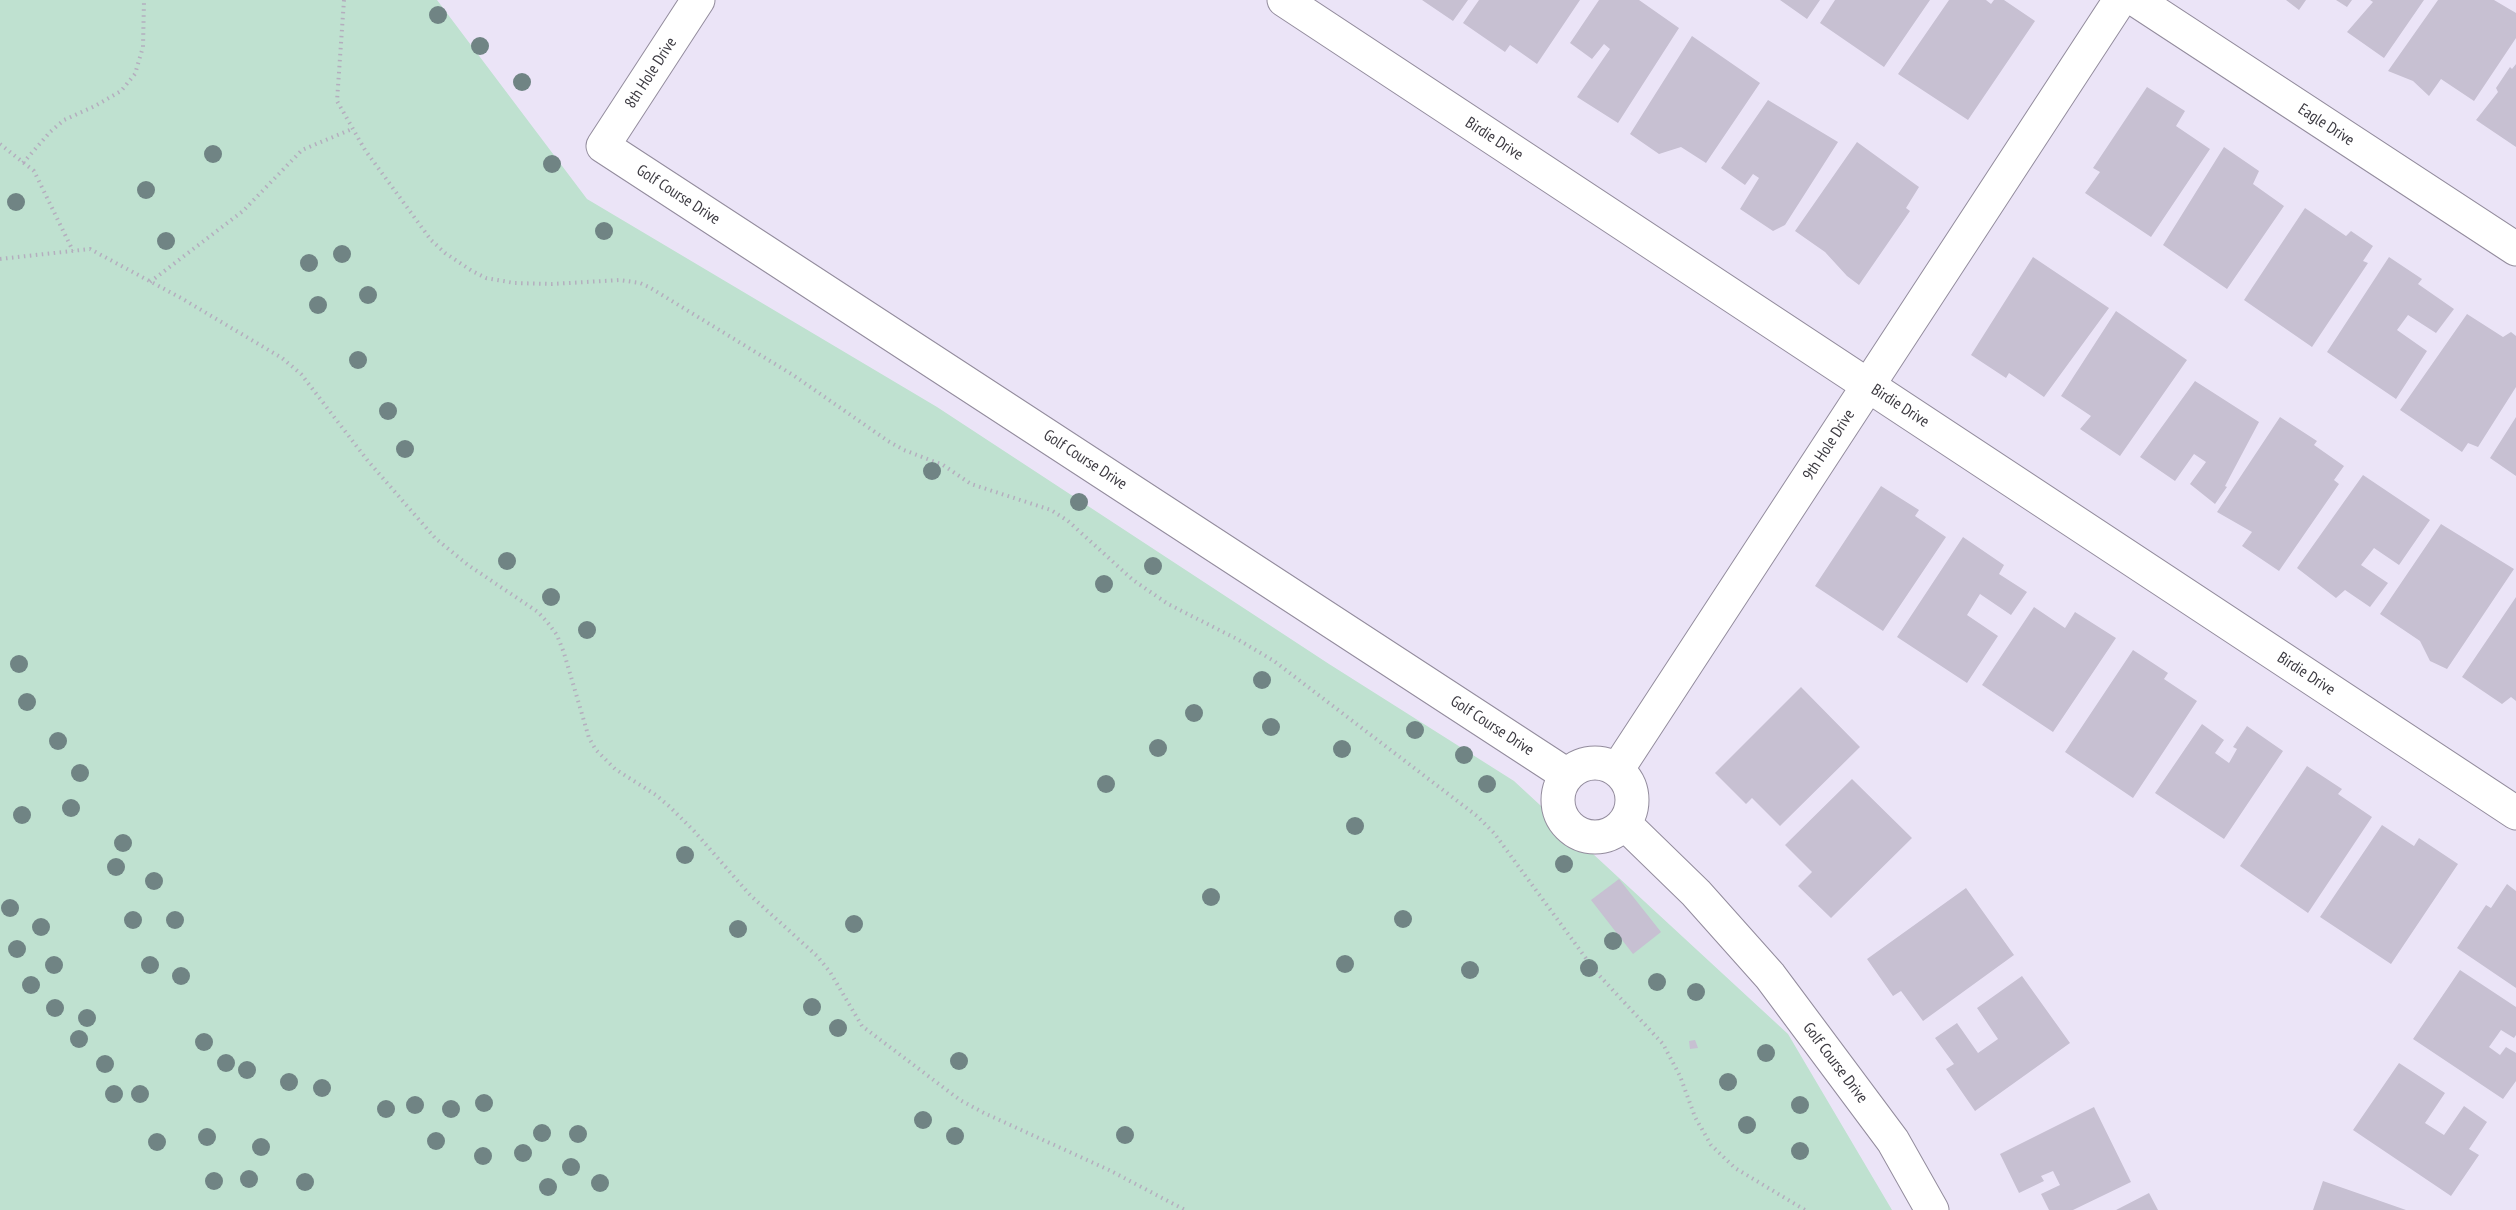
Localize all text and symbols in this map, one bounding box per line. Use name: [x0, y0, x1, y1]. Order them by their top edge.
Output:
street label: 8th Hole Drive: [621, 34, 681, 112]
street label: Eagle Drive: [2294, 100, 2358, 150]
street label: Birdie Drive: [1462, 113, 1526, 165]
street label: Golf Course Drive: [633, 161, 723, 229]
street label: Birdie Drive: [1868, 380, 1932, 432]
street label: 9th Hole Drive: [1799, 406, 1859, 484]
street label: Golf Course Drive: [1040, 426, 1130, 494]
street label: Birdie Drive: [2274, 648, 2338, 700]
street label: Golf Course Drive: [1447, 692, 1537, 760]
street label: Golf Course Drive: [1799, 1019, 1871, 1107]

